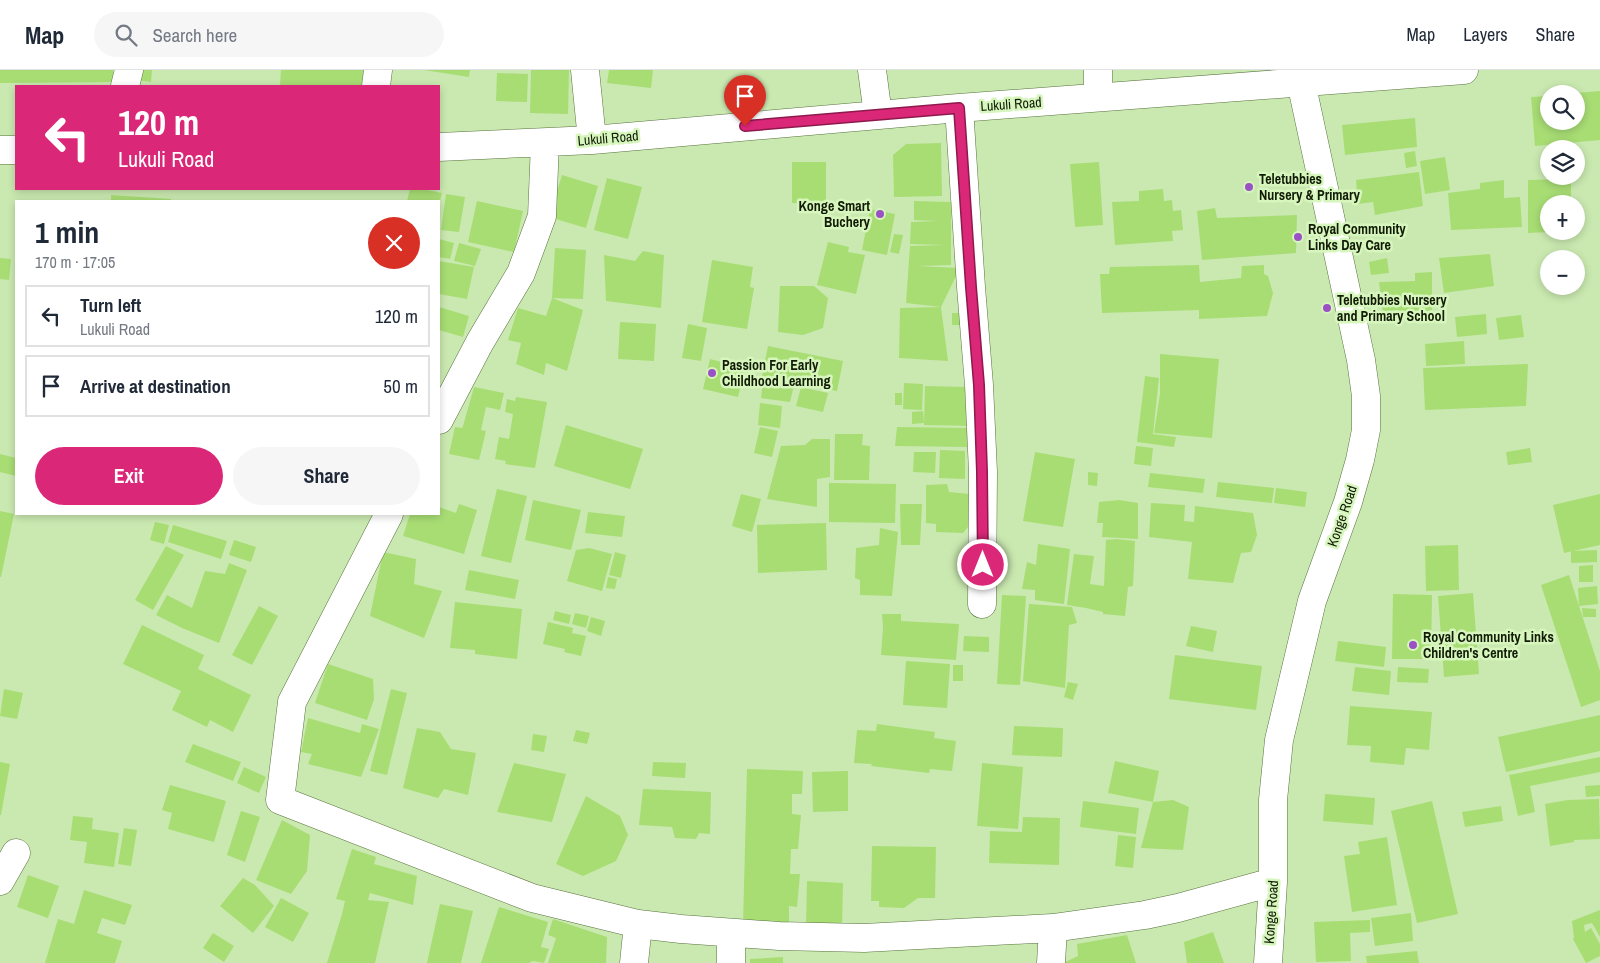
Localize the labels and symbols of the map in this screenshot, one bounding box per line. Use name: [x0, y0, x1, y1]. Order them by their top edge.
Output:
pin: [724, 75, 766, 126]
street label: Lukuli Road: [980, 93, 1042, 115]
street label: Lukuli Road: [577, 126, 639, 150]
place label: Teletubbies Nursery & Primary: [1259, 170, 1360, 204]
marker: Teletubbies Nursery & Primary: [1243, 181, 1255, 193]
place label: Konge Smart Buchery: [799, 197, 871, 231]
marker: Konge Smart Buchery: [874, 208, 886, 220]
place label: Royal Community Links Day Care: [1308, 220, 1406, 254]
marker: Royal Community Links Day Care: [1292, 231, 1304, 243]
place label: Teletubbies Nursery and Primary School: [1337, 291, 1447, 325]
marker: Teletubbies Nursery and Primary School: [1321, 302, 1333, 314]
place label: Passion For Early Childhood Learning: [722, 356, 830, 390]
marker: Passion For Early Childhood Learning: [706, 367, 718, 379]
street label: Konge Road: [1323, 483, 1361, 549]
position arrow: [956, 538, 1008, 590]
place label: Royal Community Links Children's Centre: [1423, 628, 1554, 662]
marker: Royal Community Links Children's Centre: [1407, 639, 1419, 651]
street label: Konge Road: [1260, 880, 1282, 944]

